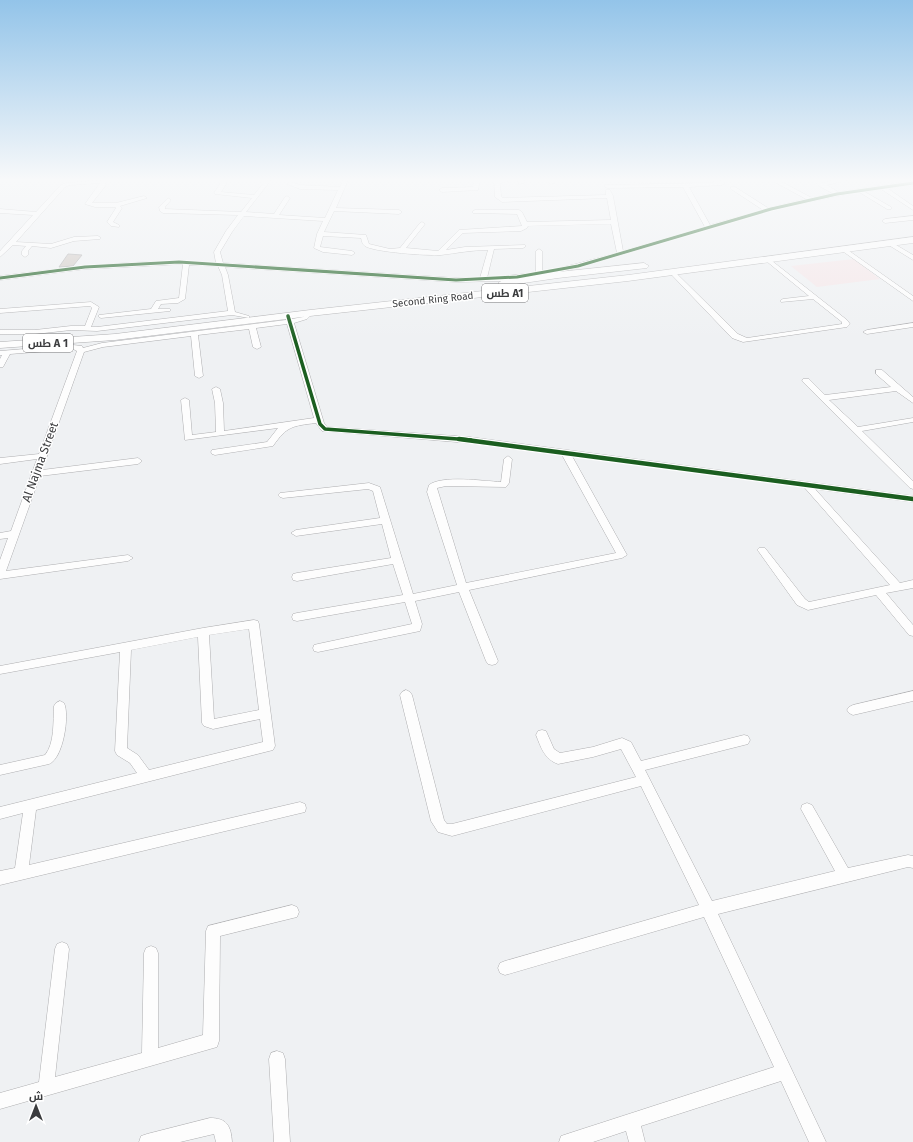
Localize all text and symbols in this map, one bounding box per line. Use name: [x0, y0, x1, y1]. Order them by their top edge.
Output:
road number: طس A1: [482, 284, 528, 302]
street label: Second Ring Road: [392, 290, 474, 310]
road number: طس A 1: [23, 334, 73, 352]
street label: Al Najma Street: [19, 419, 61, 504]
north arrow: [16, 1086, 56, 1126]
text: ش: [29, 1090, 43, 1103]

